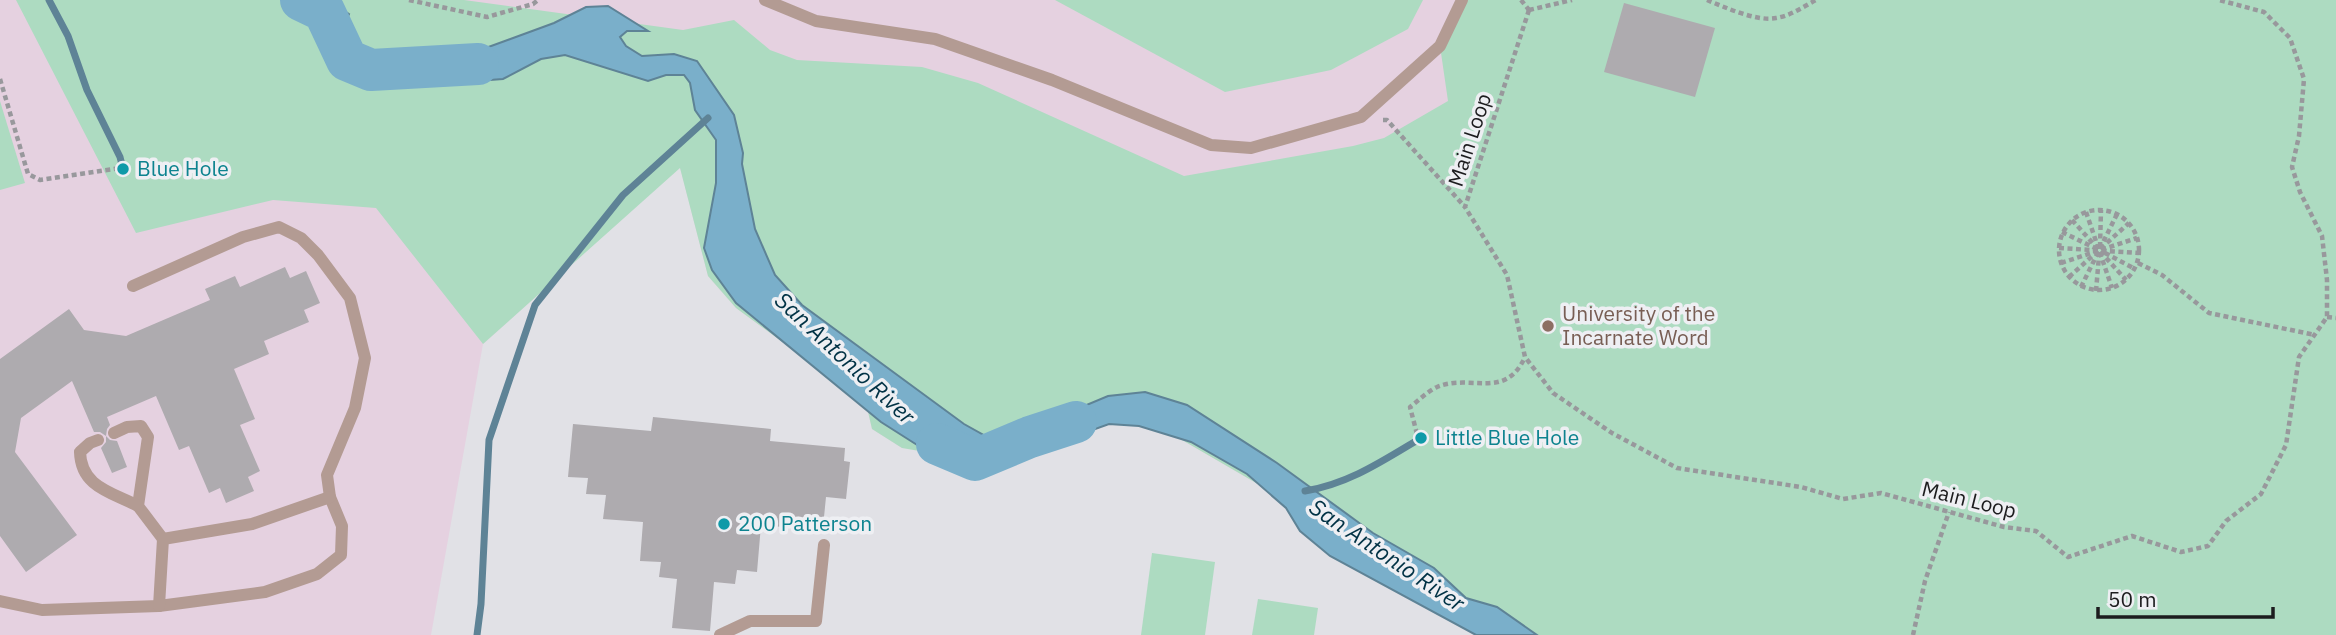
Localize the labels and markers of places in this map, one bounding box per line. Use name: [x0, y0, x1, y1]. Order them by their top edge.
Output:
place label: Blue Hole: [137, 154, 229, 182]
marker: Blue Hole: [115, 161, 131, 177]
place label: University of the Incarnate Word: [1562, 299, 1715, 351]
marker: University of the Incarnate Word: [1540, 318, 1556, 334]
place label: Little Blue Hole: [1435, 423, 1579, 451]
marker: Little Blue Hole: [1413, 430, 1429, 446]
place label: 200 Patterson: [738, 509, 872, 537]
marker: 200 Patterson: [716, 516, 732, 532]

